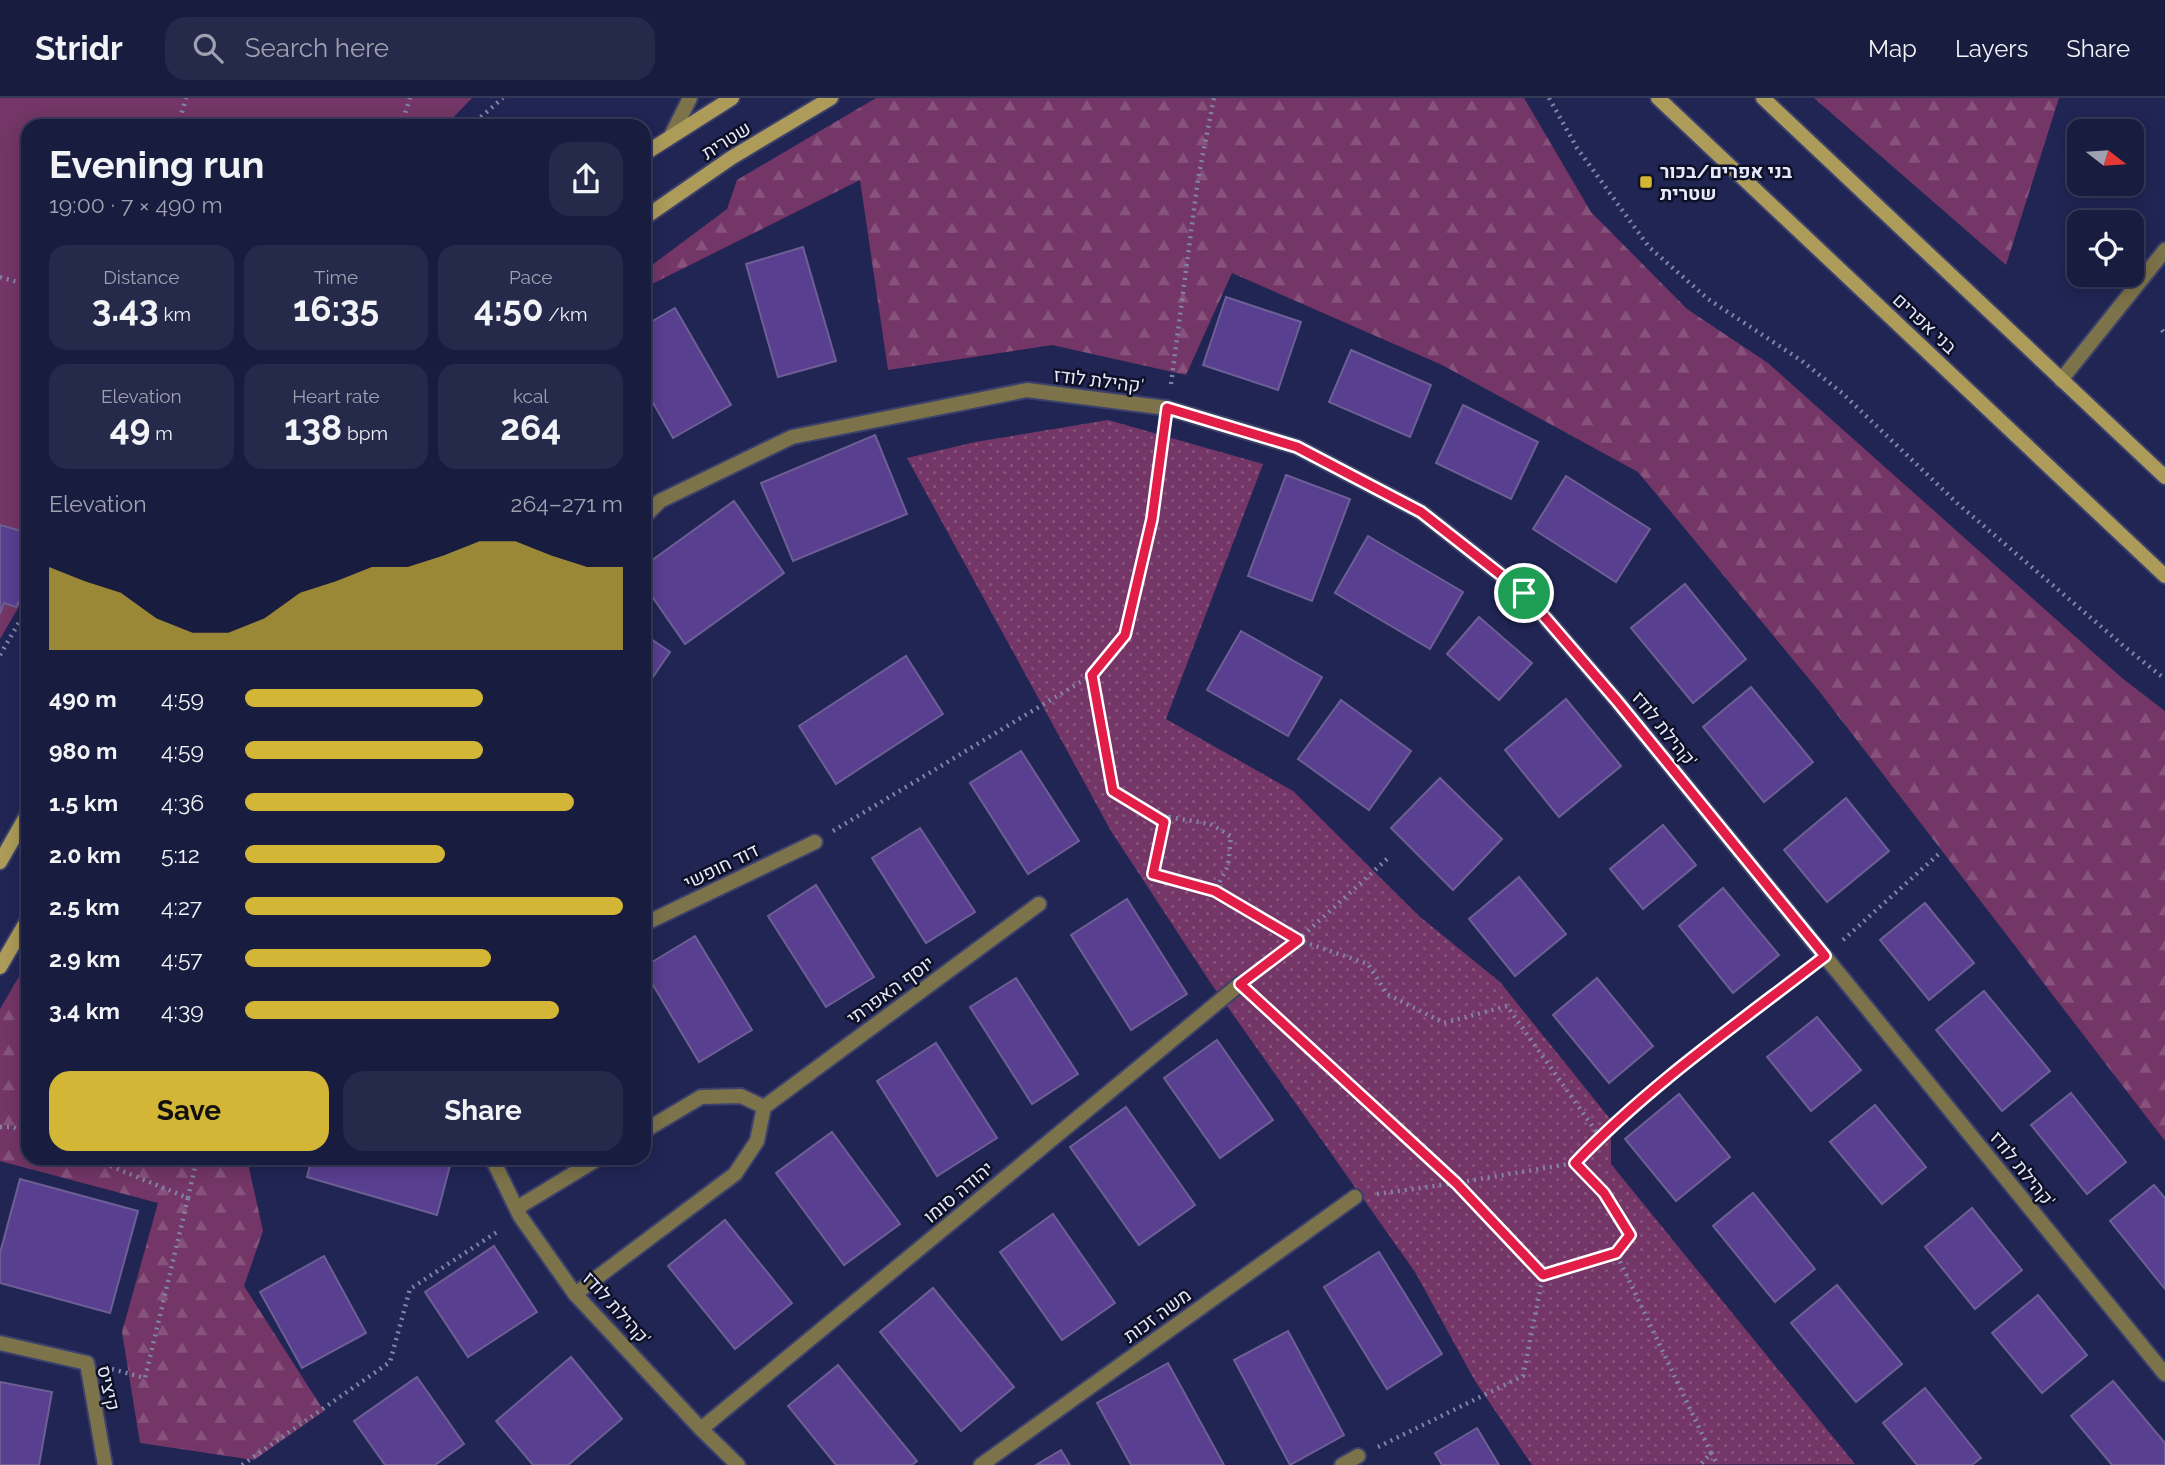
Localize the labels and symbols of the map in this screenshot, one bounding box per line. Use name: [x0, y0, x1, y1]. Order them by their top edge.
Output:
street label: שטרית: [697, 116, 755, 164]
north arrow: [2067, 119, 2144, 196]
place label: בני אפרים/בכור שטרית: [1660, 160, 1793, 204]
marker: בני אפרים/בכור שטרית: [1638, 174, 1654, 190]
street label: בני אפרים: [1889, 288, 1961, 358]
street label: קהילת לודז': [1053, 364, 1145, 396]
pin: [1494, 563, 1554, 623]
street label: קהילת לודז': [1628, 687, 1702, 771]
street label: דוד חופשי: [680, 839, 762, 893]
street label: יוסף האפרתי: [842, 951, 938, 1029]
street label: קהילת לודז': [1986, 1127, 2060, 1211]
street label: יהודה סומו: [919, 1157, 997, 1227]
street label: קהילת לודז': [578, 1267, 656, 1349]
street label: משה זכות: [1119, 1283, 1195, 1347]
street label: קיציס: [93, 1363, 125, 1413]

